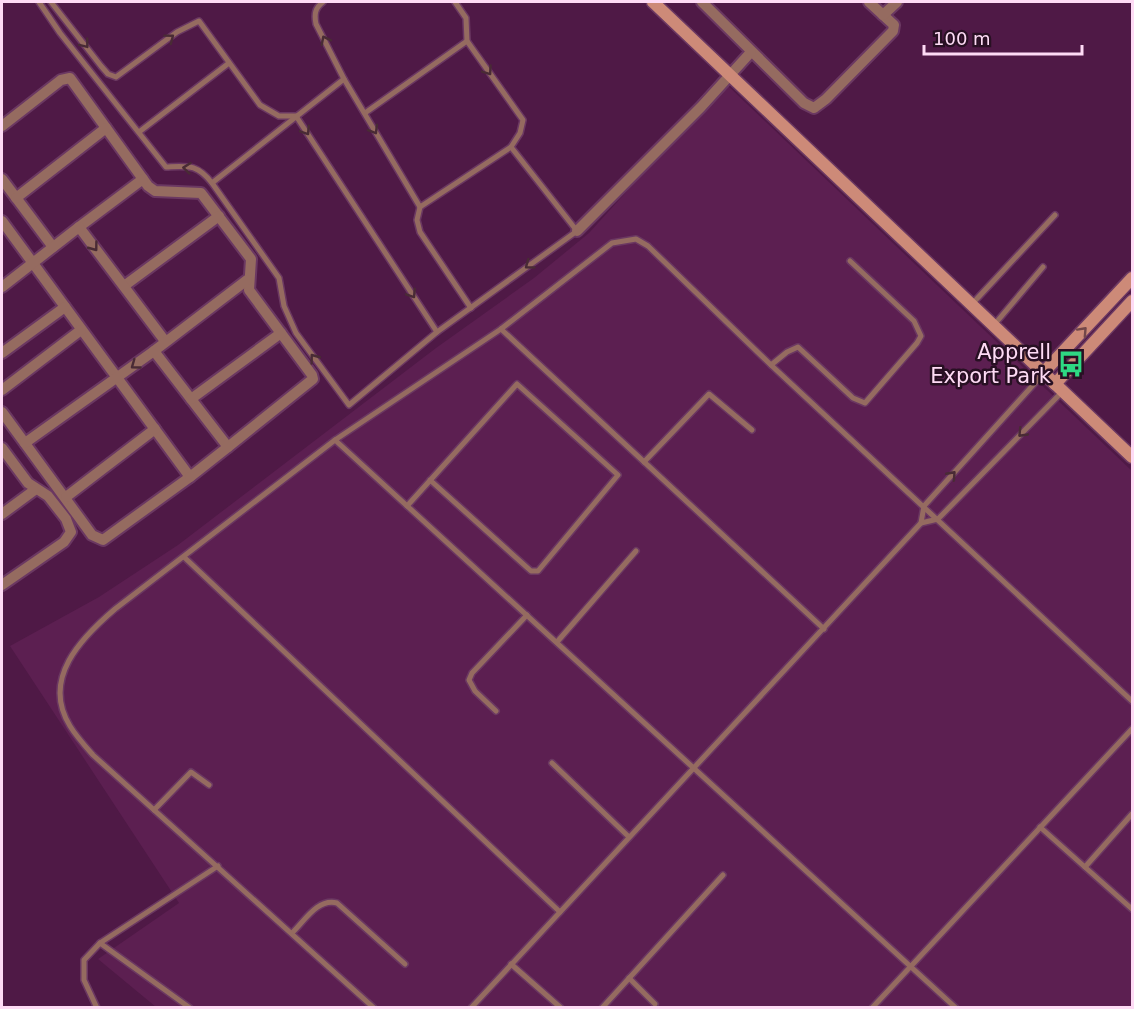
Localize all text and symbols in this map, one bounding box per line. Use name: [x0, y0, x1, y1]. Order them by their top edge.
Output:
scale bar: [924, 18, 1082, 56]
text: 100 m: [933, 28, 991, 49]
one-way arrow: [163, 34, 174, 45]
one-way arrow: [320, 35, 332, 46]
one-way arrow: [77, 38, 88, 49]
one-way arrow: [481, 64, 492, 75]
one-way arrow: [367, 124, 378, 134]
one-way arrow: [298, 125, 310, 135]
one-way arrow: [182, 162, 191, 175]
one-way arrow: [87, 240, 98, 251]
one-way arrow: [525, 258, 536, 269]
one-way arrow: [405, 288, 417, 298]
one-way arrow: [1076, 327, 1087, 338]
place label: Apprell Export Park: [930, 340, 1052, 388]
bus stop icon: Apprell Export Park: [1056, 349, 1086, 379]
one-way arrow: [311, 353, 322, 364]
one-way arrow: [131, 357, 142, 368]
one-way arrow: [1019, 426, 1030, 437]
one-way arrow: [945, 471, 956, 482]

